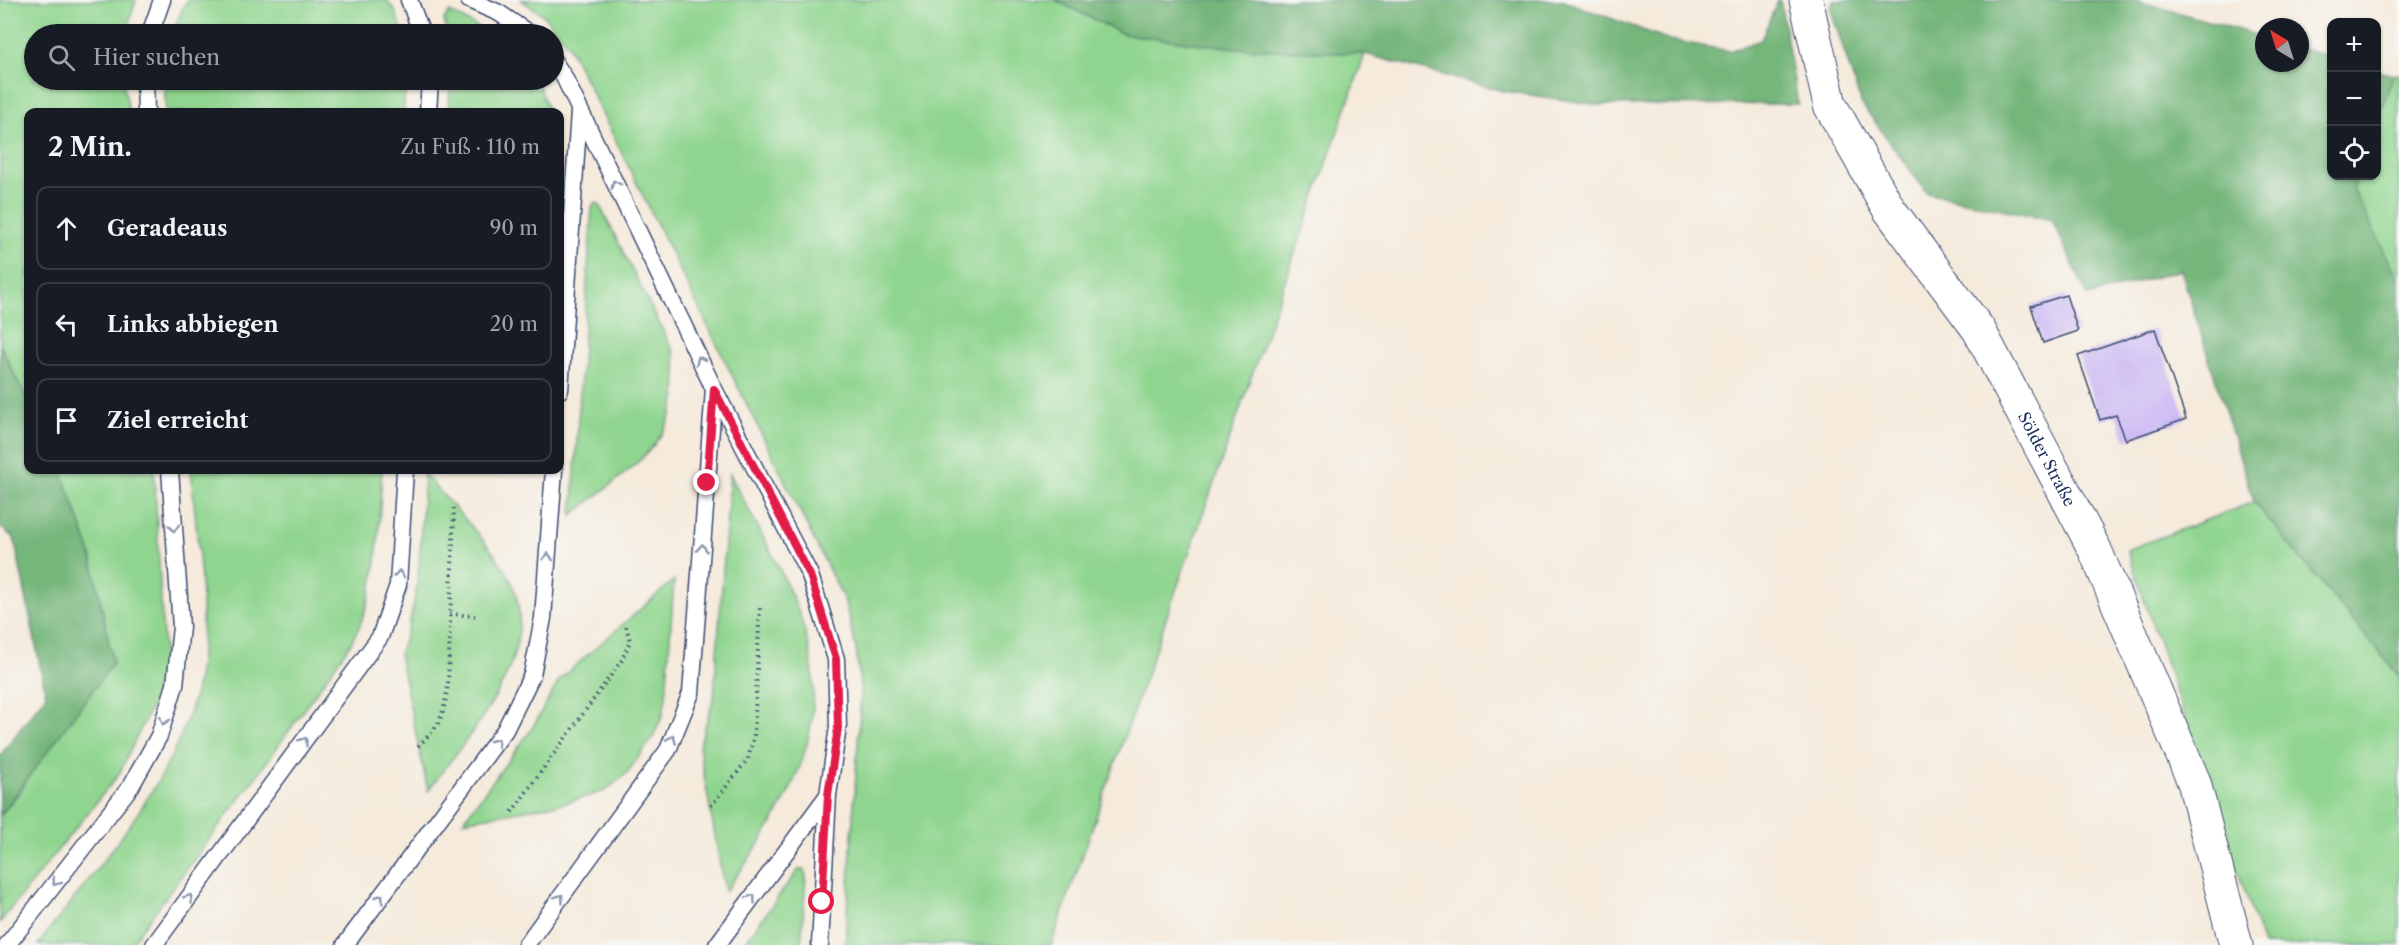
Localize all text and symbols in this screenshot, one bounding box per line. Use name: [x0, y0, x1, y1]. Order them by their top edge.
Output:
north arrow: [2255, 18, 2309, 72]
map controls: [2327, 18, 2381, 180]
button: +: [2327, 18, 2381, 72]
search box: [24, 24, 564, 90]
icon: search: [45, 41, 78, 74]
text: Hier suchen: [93, 44, 220, 71]
button: −: [2327, 72, 2381, 126]
button: locate: [2327, 126, 2381, 180]
text: 2 Min.: [48, 131, 132, 163]
text: Zu Fuß · 110 m: [400, 135, 540, 159]
one-way arrow: [611, 180, 623, 191]
icon: ahead: [50, 212, 83, 245]
text: Geradeaus: [107, 215, 227, 242]
text: 90 m: [490, 216, 538, 240]
icon: left: [50, 308, 83, 341]
text: Links abbiegen: [107, 311, 279, 338]
text: 20 m: [490, 312, 538, 336]
one-way arrow: [695, 356, 707, 367]
icon: arrive: [50, 404, 83, 437]
text: Ziel erreicht: [107, 407, 248, 434]
street label: Sölder Straße: [2014, 408, 2080, 510]
route end: [693, 469, 719, 495]
one-way arrow: [168, 523, 181, 532]
one-way arrow: [695, 543, 708, 552]
one-way arrow: [541, 553, 554, 562]
one-way arrow: [392, 569, 405, 578]
one-way arrow: [159, 715, 171, 726]
one-way arrow: [665, 734, 677, 745]
one-way arrow: [297, 736, 308, 747]
one-way arrow: [489, 737, 500, 748]
one-way arrow: [53, 875, 64, 886]
route start: [808, 888, 834, 914]
one-way arrow: [181, 893, 192, 904]
one-way arrow: [553, 893, 564, 904]
one-way arrow: [745, 893, 756, 904]
one-way arrow: [373, 894, 384, 905]

